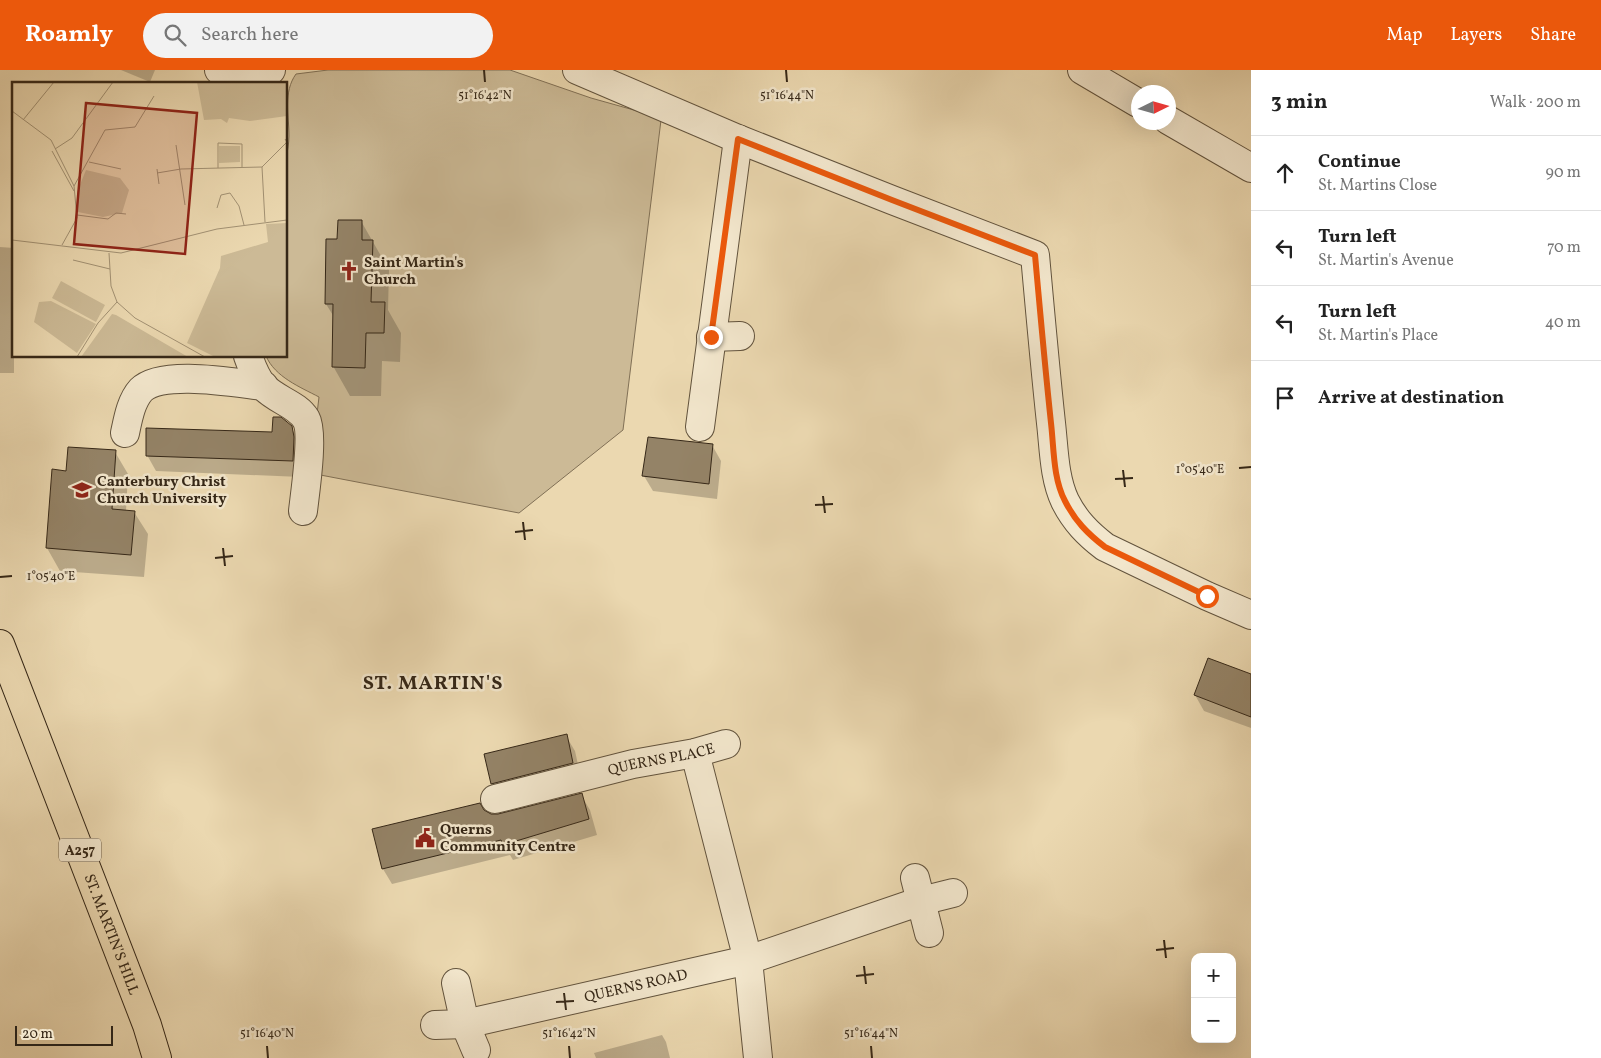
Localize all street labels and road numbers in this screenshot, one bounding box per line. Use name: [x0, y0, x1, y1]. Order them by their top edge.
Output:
street label: QUERNS PLACE: [606, 739, 718, 782]
road number: A257: [59, 838, 101, 862]
street label: ST. MARTIN'S HILL: [78, 871, 144, 999]
street label: QUERNS ROAD: [582, 965, 690, 1009]

